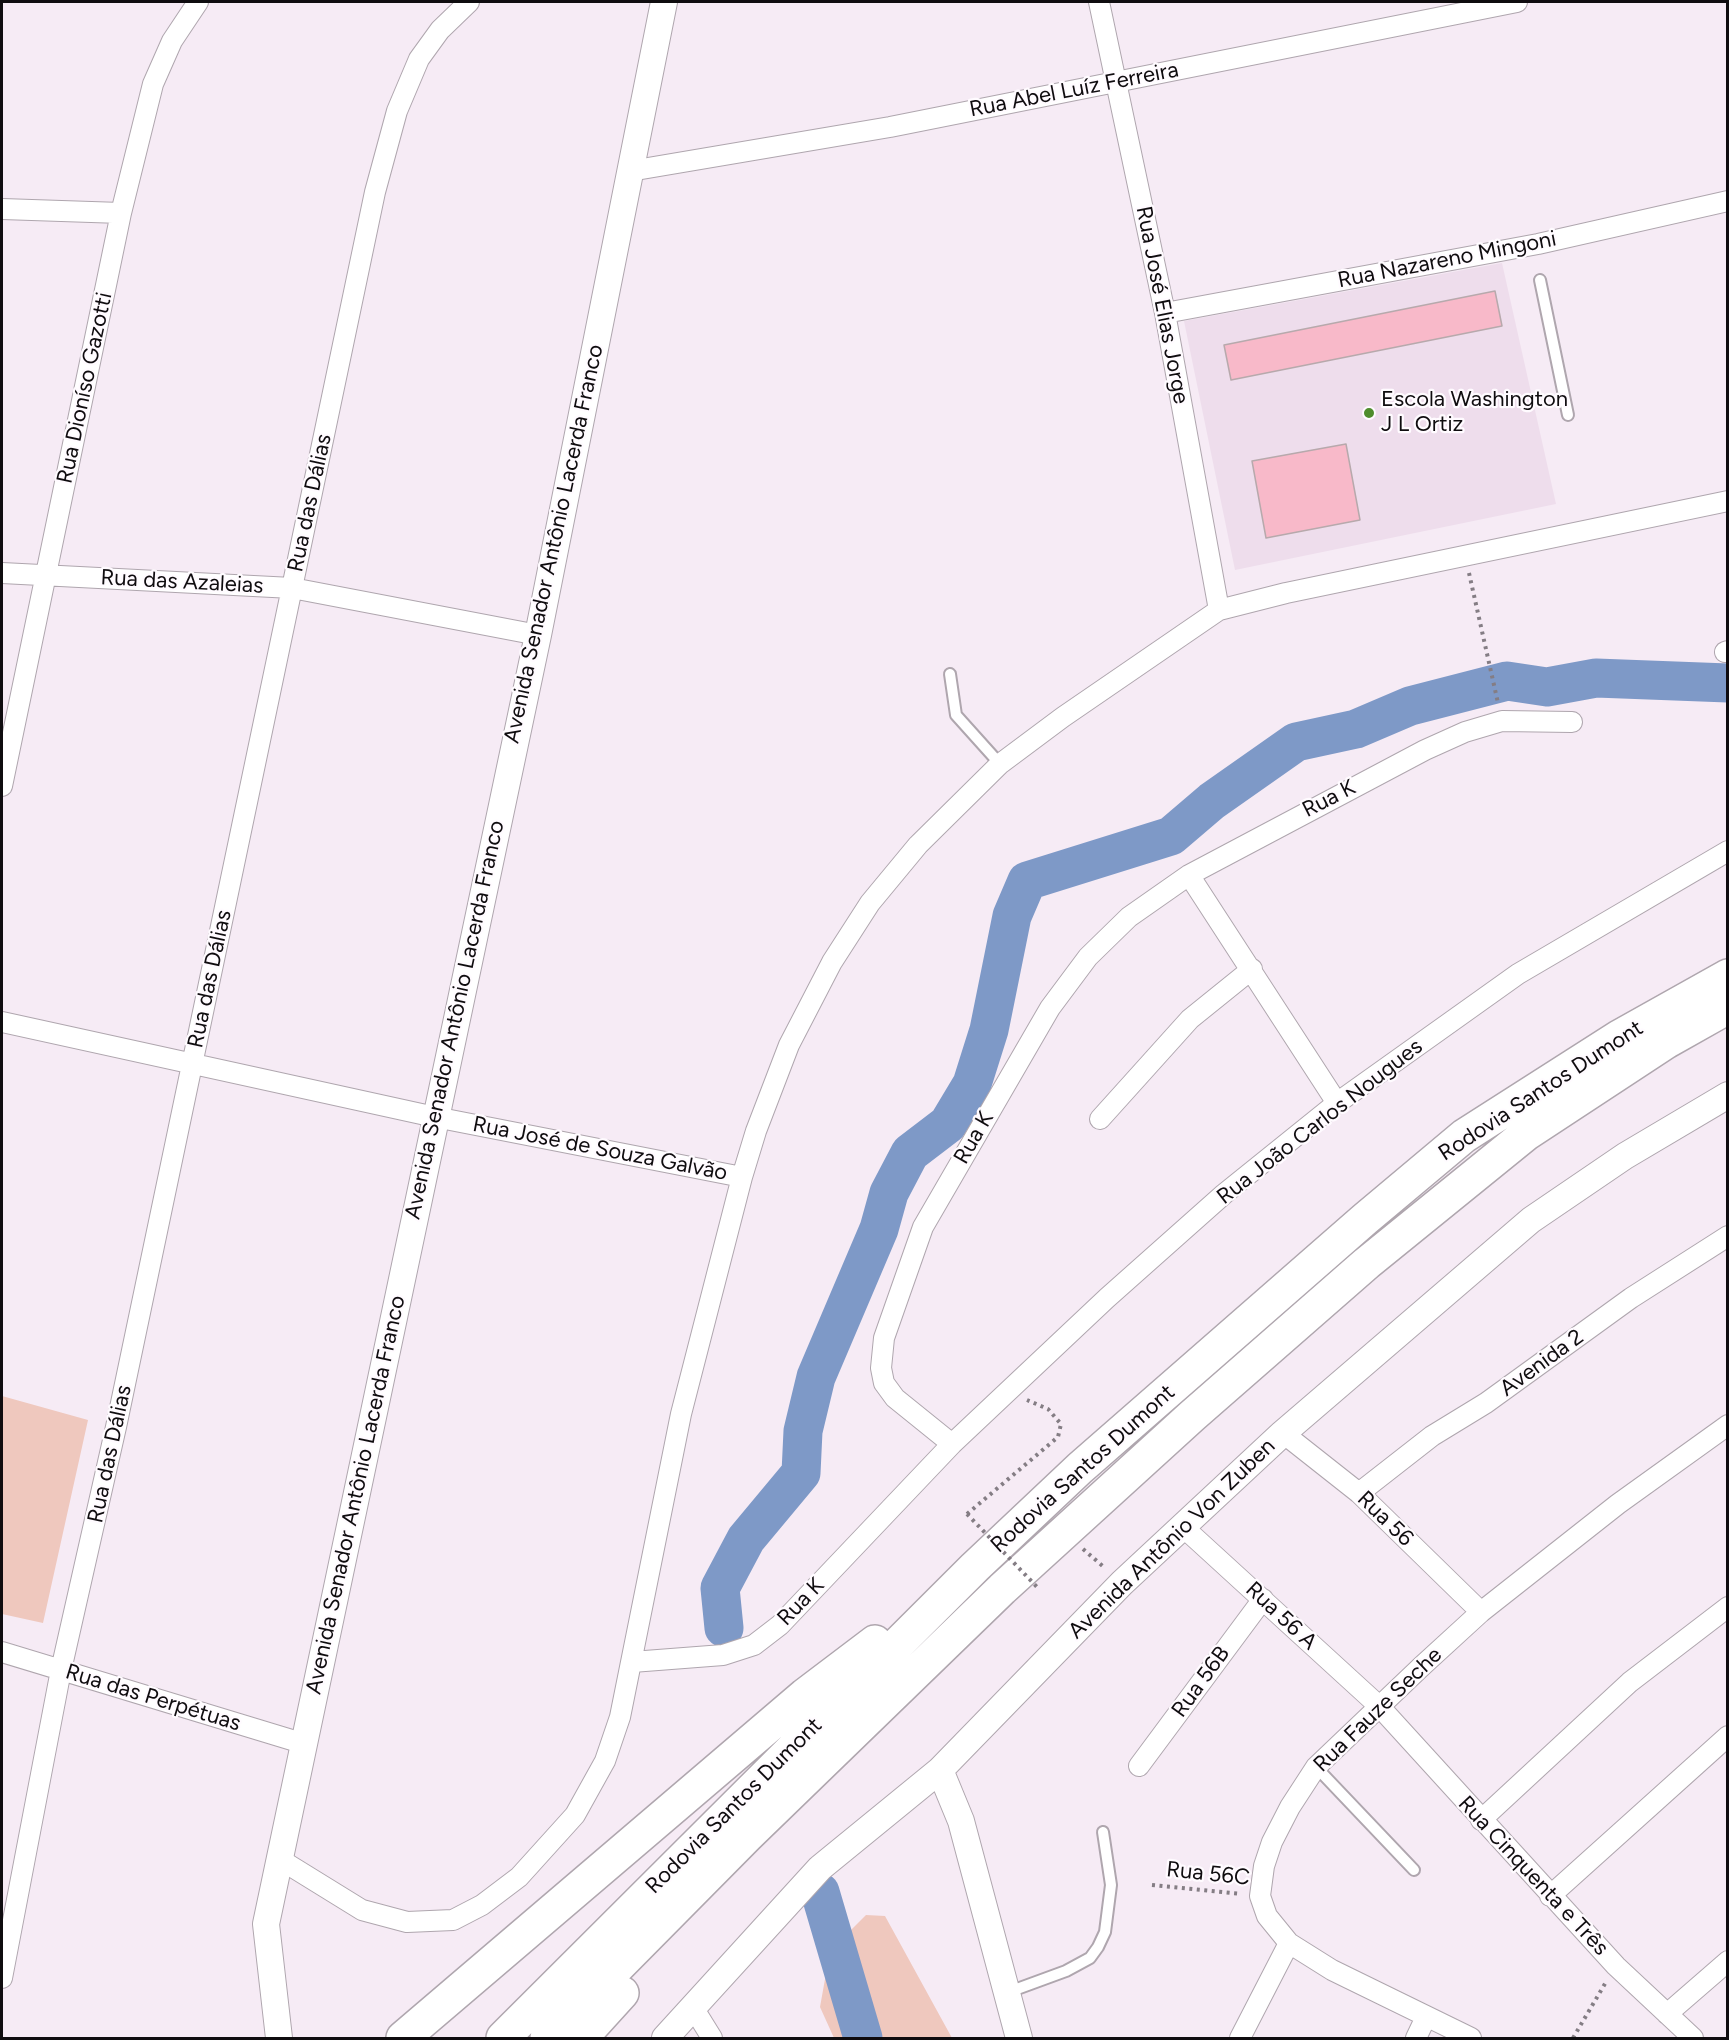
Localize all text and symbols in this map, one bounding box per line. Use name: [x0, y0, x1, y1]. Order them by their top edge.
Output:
street label: Rua Abel Luíz Ferreira: [967, 57, 1181, 123]
street label: Rua José Elias Jorge: [1130, 204, 1194, 406]
street label: Rua Nazareno Mingoni: [1336, 226, 1558, 294]
street label: Rua Dioníso Gazotti: [52, 290, 118, 486]
street label: Avenida Senador Antônio Lacerda Franco: [499, 342, 609, 746]
place label: Escola Washington J L Ortiz: [1381, 387, 1568, 439]
marker: Escola Washington J L Ortiz: [1362, 406, 1376, 420]
street label: Rua das Dálias: [283, 432, 337, 574]
street label: Rua das Azaleias: [100, 565, 264, 599]
street label: Rua K: [1298, 774, 1360, 824]
street label: Avenida Senador Antônio Lacerda Franco: [400, 818, 510, 1222]
street label: Rua das Dálias: [183, 908, 237, 1050]
street label: Rodovia Santos Dumont: [1434, 1015, 1648, 1167]
street label: Rua João Carlos Nougues: [1212, 1034, 1428, 1210]
street label: Rua K: [949, 1107, 999, 1169]
street label: Rua José de Souza Galvão: [470, 1111, 730, 1187]
street label: Avenida Senador Antônio Lacerda Franco: [301, 1293, 411, 1697]
street label: Avenida 2: [1495, 1324, 1589, 1402]
street label: Rodovia Santos Dumont: [986, 1379, 1180, 1559]
street label: Rua das Dálias: [83, 1383, 137, 1525]
street label: Avenida Antônio Von Zuben: [1063, 1433, 1281, 1645]
street label: Rua 56: [1351, 1486, 1419, 1552]
street label: Rua K: [772, 1573, 830, 1631]
street label: Rua 56 A: [1240, 1576, 1322, 1656]
street label: Rua 56B: [1166, 1641, 1236, 1723]
street label: Rua Fauze Seche: [1308, 1642, 1448, 1778]
street label: Rua das Perpétuas: [62, 1659, 244, 1737]
street label: Rodovia Santos Dumont: [640, 1712, 828, 1900]
street label: Rua Cinquenta e Três: [1452, 1791, 1614, 1961]
street label: Rua 56C: [1165, 1856, 1251, 1892]

